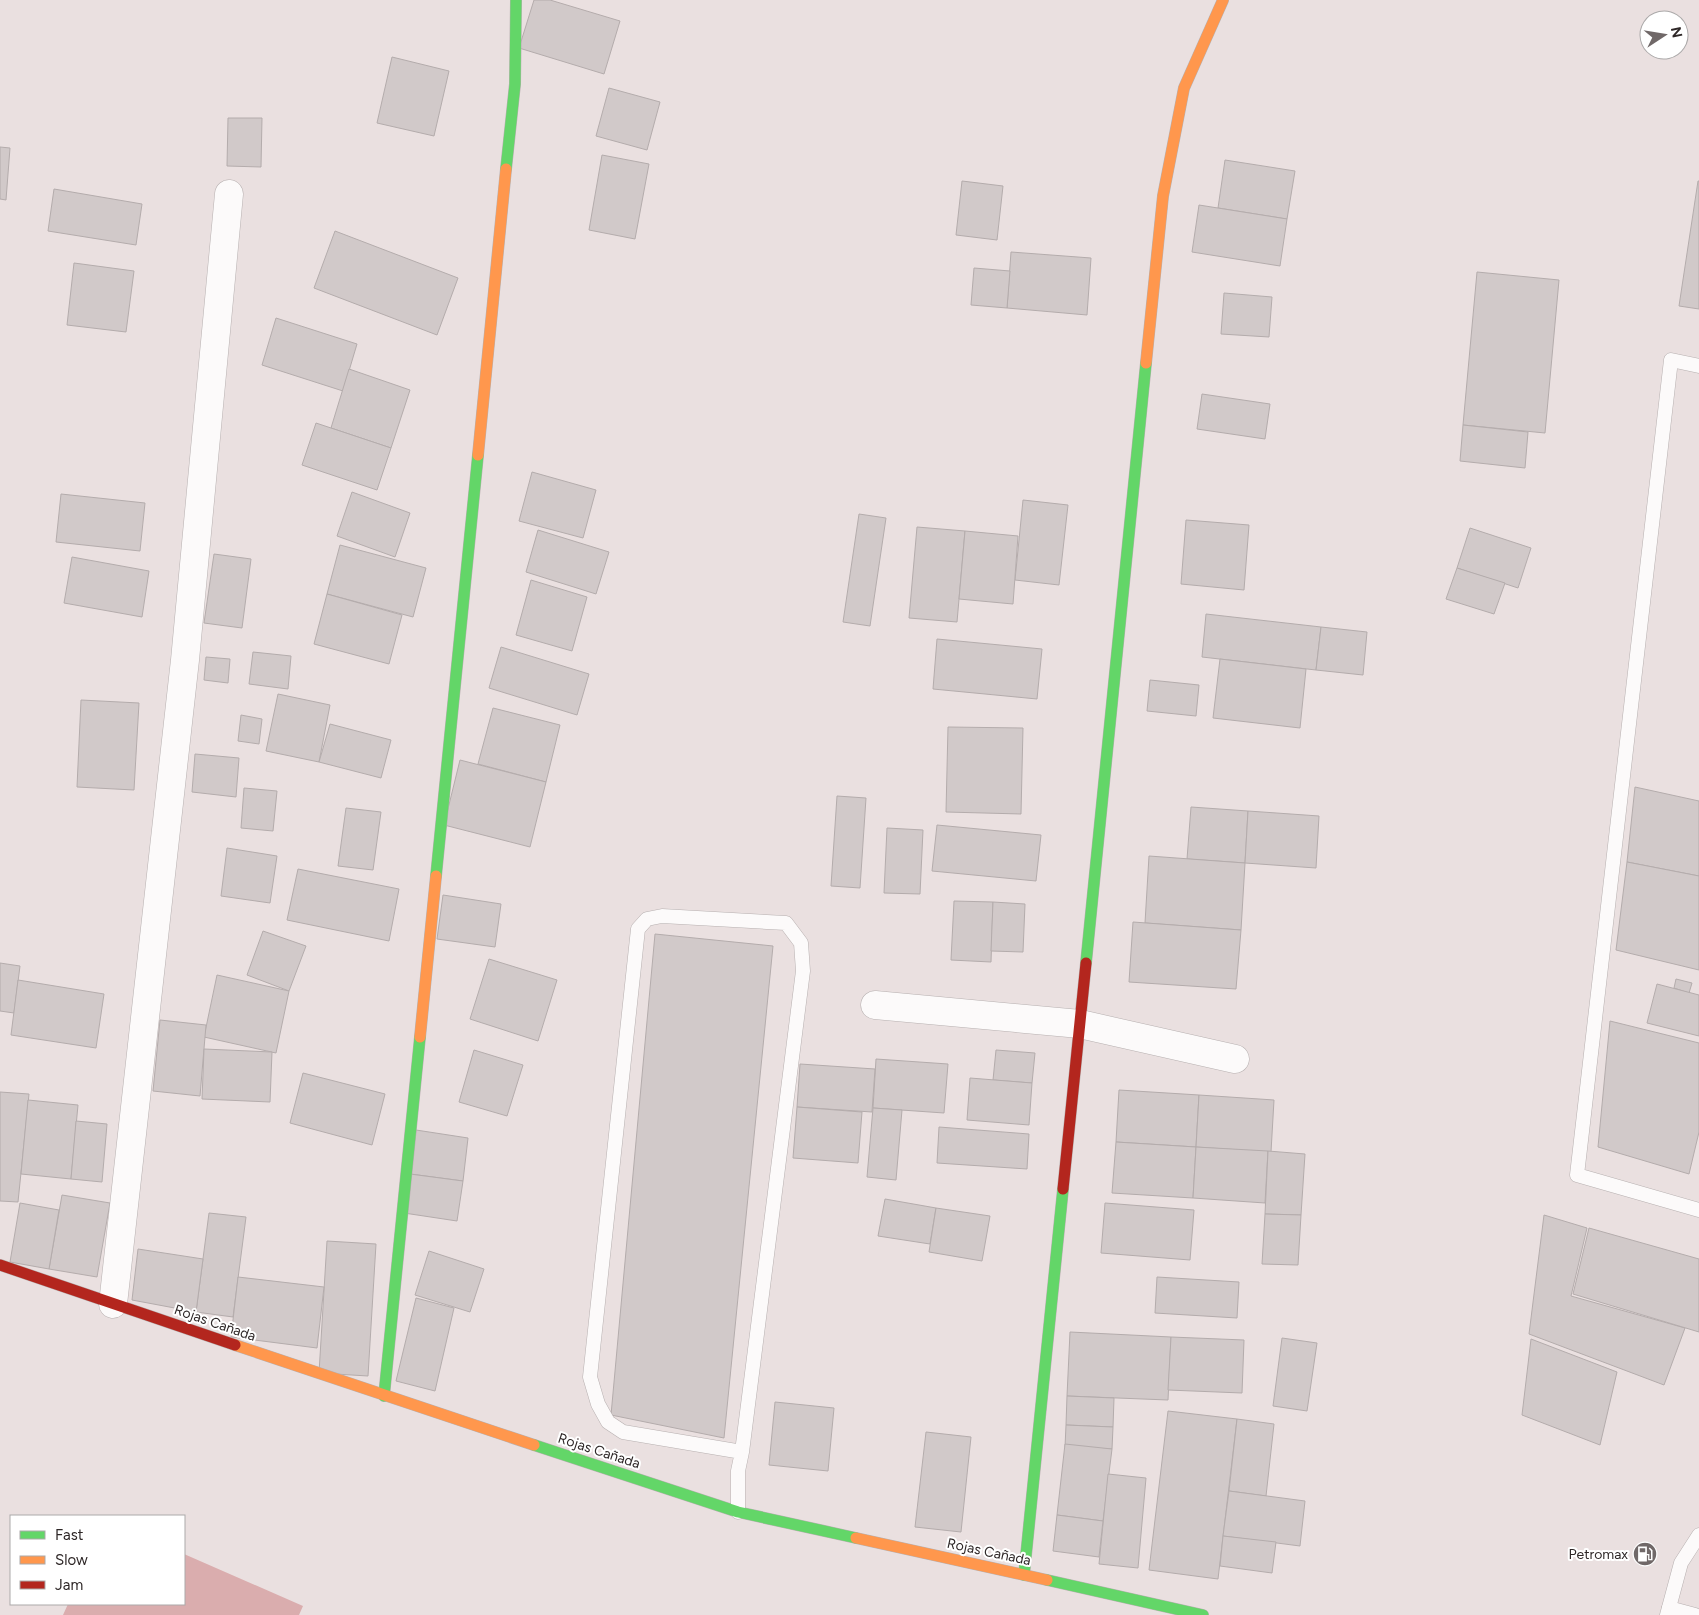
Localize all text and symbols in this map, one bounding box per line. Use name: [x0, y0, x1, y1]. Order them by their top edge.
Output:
north arrow: [1639, 10, 1689, 60]
text: N: [1667, 25, 1686, 39]
street label: Rojas Cañada: [172, 1301, 258, 1345]
street label: Rojas Cañada: [556, 1430, 642, 1472]
legend: [10, 1515, 185, 1605]
text: Fast: [55, 1526, 84, 1544]
street label: Rojas Cañada: [946, 1535, 1032, 1569]
fuel station icon: Petromax: [1632, 1541, 1658, 1567]
place label: Petromax: [1569, 1546, 1628, 1563]
text: Slow: [55, 1551, 88, 1569]
text: Jam: [55, 1576, 83, 1594]

